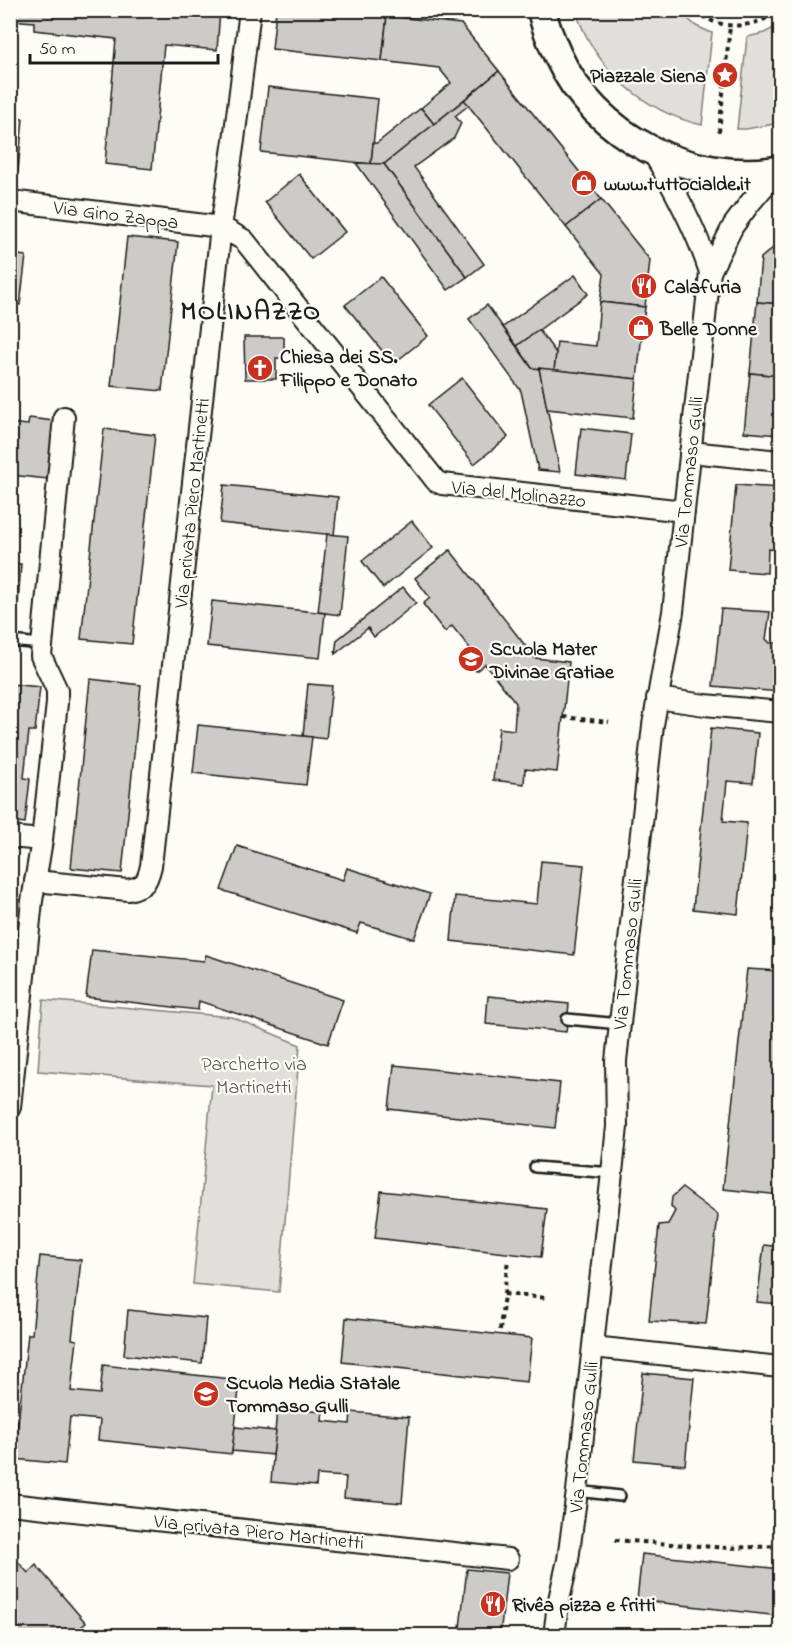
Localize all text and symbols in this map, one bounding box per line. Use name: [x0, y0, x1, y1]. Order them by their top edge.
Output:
scale bar: [30, 27, 218, 65]
text: 50 m: [39, 37, 76, 63]
place icon: Piazzale Siena: [710, 60, 740, 90]
place label: Piazzale Siena: [590, 63, 706, 92]
shop icon: www.tuttocialde.it: [569, 168, 599, 198]
place label: www.tuttocialde.it: [604, 171, 751, 200]
street label: Via Gino Zappa: [50, 194, 180, 239]
restaurant icon: Calafuria: [629, 271, 659, 301]
place label: Calafuria: [664, 274, 741, 303]
district label: MOLINAZZO: [180, 294, 322, 332]
shop icon: Belle Donne: [626, 313, 656, 343]
place label: Belle Donne: [659, 316, 758, 345]
place label: Chiesa dei SS. Filippo e Donato: [279, 344, 418, 396]
church icon: Chiesa dei SS. Filippo e Donato: [245, 353, 275, 383]
street label: Via Tommaso Gulli: [668, 395, 713, 551]
street label: Via privata Piero Martinetti: [168, 397, 219, 611]
street label: Via del Molinazzo: [449, 474, 587, 517]
place label: Scuola Mater Divinae Gratiae: [489, 636, 615, 688]
school or university icon: Scuola Mater Divinae Gratiae: [456, 644, 486, 674]
street label: Via Tommaso Gulli: [607, 877, 652, 1033]
park label: Parchetto via Martinetti: [201, 1051, 307, 1103]
street label: Via Tommaso Gulli: [563, 1360, 608, 1516]
place label: Scuola Media Statale Tommaso Gulli: [226, 1370, 401, 1422]
school or university icon: Scuola Media Statale Tommaso Gulli: [191, 1379, 221, 1409]
street label: Via privata Piero Martinetti: [151, 1508, 365, 1559]
restaurant icon: Rivêa pizza e fritti: [478, 1589, 508, 1619]
place label: Rivêa pizza e fritti: [512, 1592, 656, 1621]

